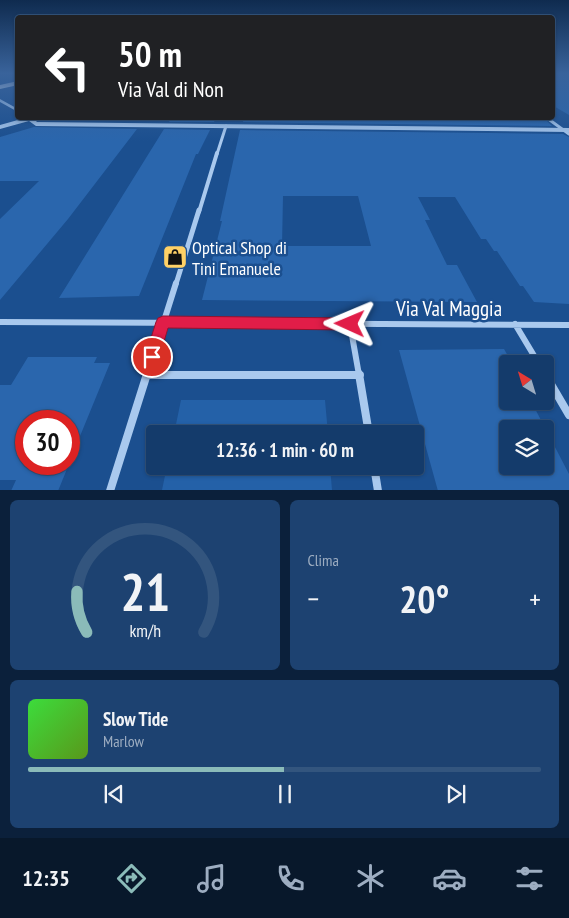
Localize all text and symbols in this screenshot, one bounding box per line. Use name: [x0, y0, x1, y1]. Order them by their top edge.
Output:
text: 50 m: [118, 31, 182, 77]
icon: left: [35, 35, 100, 100]
text: Via Val di Non: [118, 75, 224, 103]
place label: Optical Shop di Tini Emanuele: [192, 236, 287, 280]
shop icon: Optical Shop di Tini Emanuele: [162, 244, 188, 270]
street label: Via Val Maggia: [395, 295, 502, 322]
position arrow: [323, 297, 375, 349]
pin: [131, 336, 173, 378]
icon: arrive: [138, 343, 166, 371]
north arrow: [499, 355, 554, 410]
map controls: [499, 355, 554, 475]
speed limit sign: 30: [15, 410, 80, 475]
button: layers: [499, 420, 554, 475]
text: 12:36 · 1 min · 60 m: [216, 438, 354, 462]
text: Clima: [308, 550, 339, 570]
text: 21: [120, 558, 170, 625]
text: 20°: [399, 574, 449, 623]
text: −: [308, 580, 319, 617]
text: +: [529, 580, 541, 617]
text: km/h: [129, 619, 161, 642]
text: Slow Tide: [103, 707, 168, 731]
text: Marlow: [103, 731, 144, 751]
icon: previous: [100, 780, 128, 808]
icon: pause: [271, 780, 299, 808]
icon: next: [442, 780, 470, 808]
icon: directions: [114, 861, 149, 896]
icon: music: [194, 861, 229, 896]
icon: phone: [273, 861, 308, 896]
icon: climate: [353, 861, 388, 896]
icon: car: [432, 861, 467, 896]
icon: filters: [512, 861, 547, 896]
text: 12:35: [22, 864, 70, 892]

